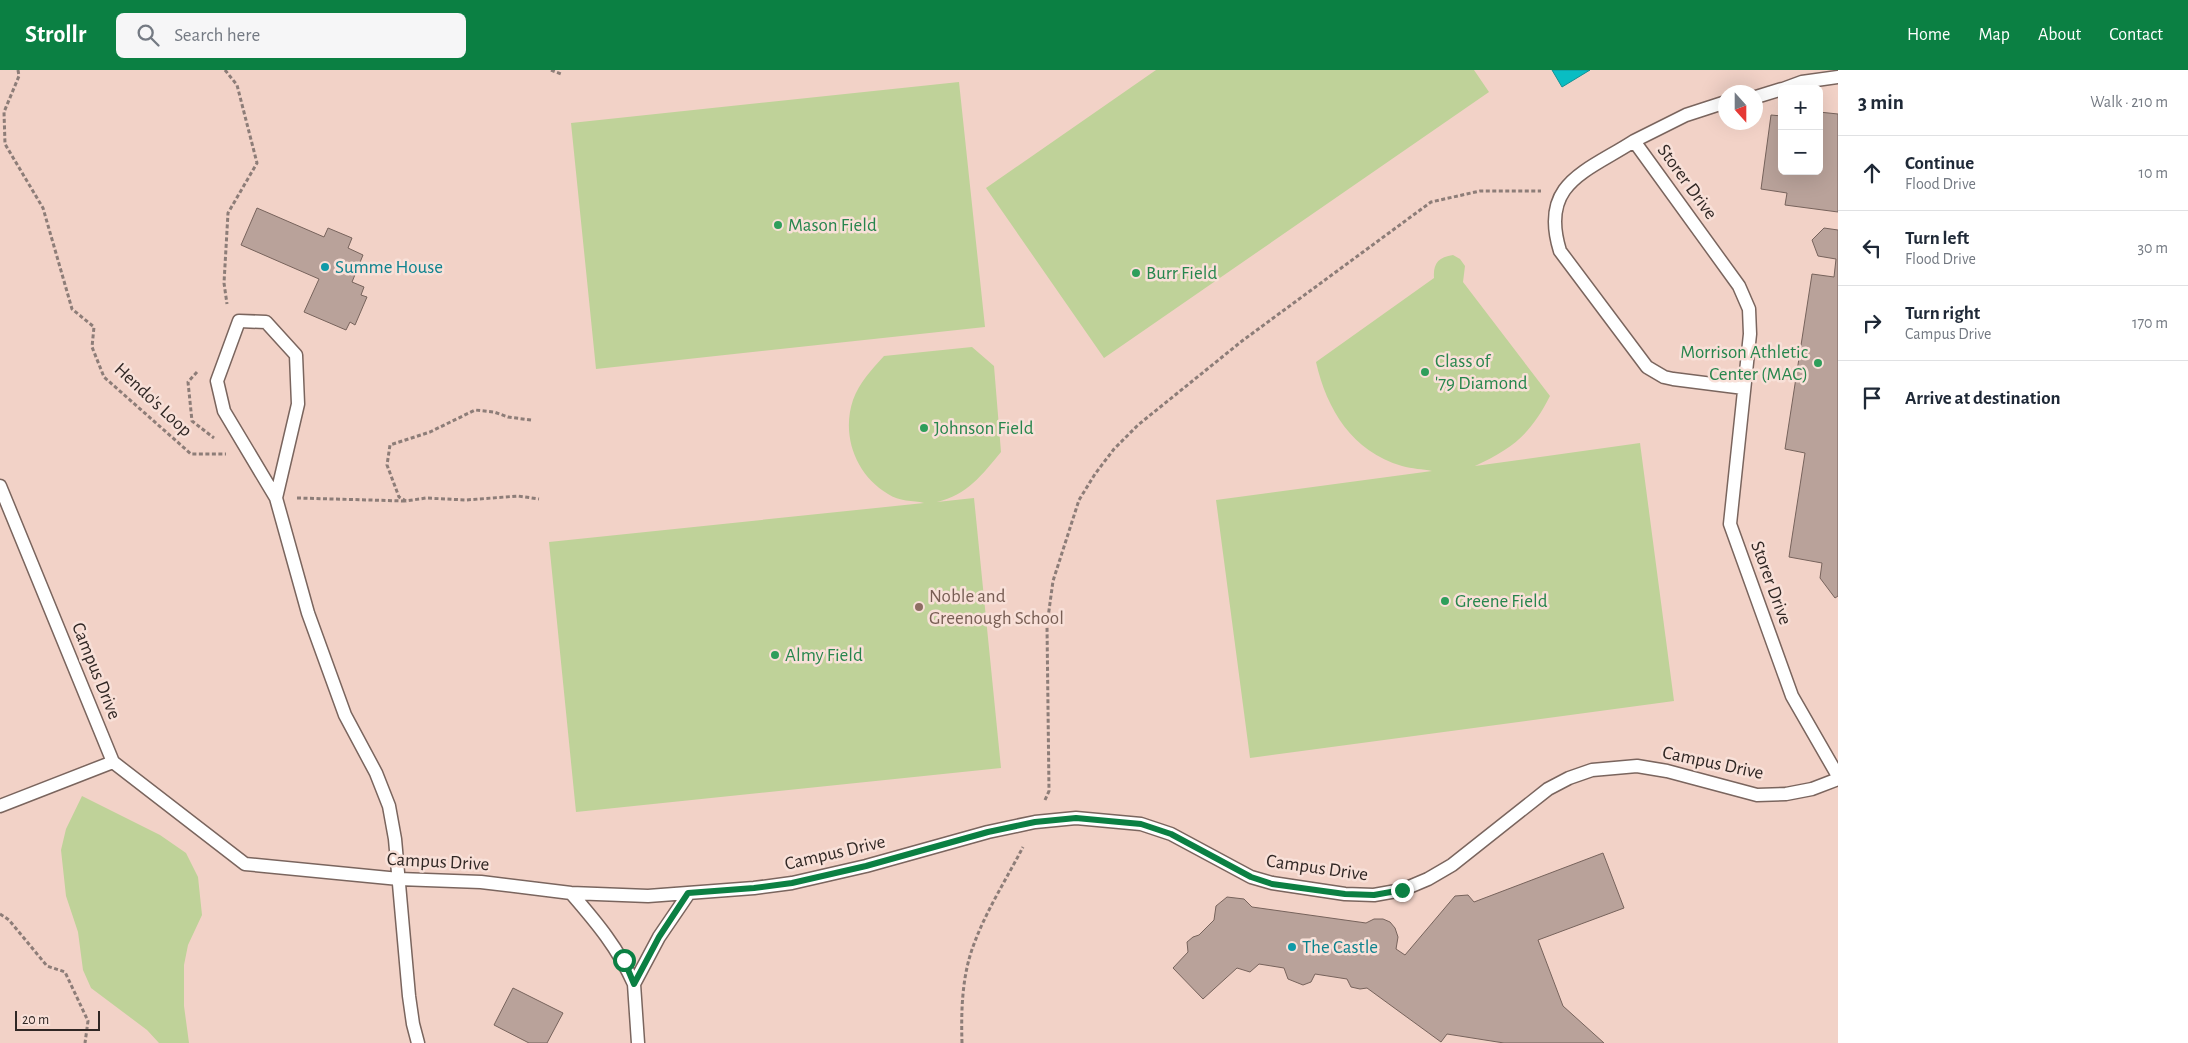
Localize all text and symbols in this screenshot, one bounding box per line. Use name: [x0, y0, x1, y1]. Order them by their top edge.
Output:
search box: [116, 13, 466, 58]
icon: search: [134, 21, 162, 49]
text: Strollr: [25, 23, 86, 47]
text: Search here: [174, 26, 260, 45]
text: Home: [1907, 26, 1950, 44]
text: Map: [1978, 26, 2010, 44]
text: About: [2038, 26, 2081, 44]
text: Contact: [2109, 26, 2163, 44]
north arrow: [1718, 85, 1763, 130]
map controls: [1778, 85, 1823, 175]
button: +: [1778, 85, 1823, 130]
text: 3 min: [1858, 92, 1904, 113]
text: Walk · 210 m: [2090, 94, 2168, 110]
button: −: [1778, 130, 1823, 175]
street label: Storer Drive: [1654, 141, 1720, 223]
text: Continue: [1905, 154, 1974, 173]
icon: ahead: [1858, 159, 1886, 187]
text: 10 m: [2139, 165, 2168, 181]
text: Flood Drive: [1905, 176, 1976, 192]
place label: Mason Field: [788, 216, 877, 235]
marker: Mason Field: [772, 219, 784, 231]
text: Turn left: [1905, 229, 1969, 248]
icon: left: [1858, 234, 1886, 262]
text: 30 m: [2138, 240, 2168, 256]
text: Flood Drive: [1905, 251, 1976, 267]
place label: Summe House: [335, 258, 443, 277]
marker: Summe House: [319, 261, 331, 273]
place label: Burr Field: [1146, 264, 1217, 283]
marker: Burr Field: [1130, 267, 1142, 279]
text: Turn right: [1905, 304, 1980, 323]
icon: right: [1858, 309, 1886, 337]
text: 170 m: [2132, 315, 2168, 331]
text: Campus Drive: [1905, 326, 1992, 342]
place label: Morrison Athletic Center (MAC): [1680, 343, 1808, 384]
place label: Class of '79 Diamond: [1435, 352, 1528, 393]
marker: Morrison Athletic Center (MAC): [1812, 357, 1824, 369]
street label: Hendo's Loop: [110, 359, 196, 441]
marker: Class of '79 Diamond: [1419, 366, 1431, 378]
icon: arrive: [1858, 384, 1886, 412]
text: Arrive at destination: [1905, 389, 2061, 408]
place label: Johnson Field: [934, 419, 1034, 438]
marker: Johnson Field: [918, 422, 930, 434]
street label: Storer Drive: [1747, 539, 1795, 627]
place label: Noble and Greenough School: [929, 587, 1064, 628]
place label: Greene Field: [1455, 592, 1548, 611]
marker: Greene Field: [1439, 595, 1451, 607]
marker: Noble and Greenough School: [913, 601, 925, 613]
street label: Campus Drive: [68, 620, 124, 722]
place label: Almy Field: [785, 646, 863, 665]
marker: Almy Field: [769, 649, 781, 661]
street label: Campus Drive: [1661, 743, 1765, 783]
street label: Campus Drive: [783, 832, 887, 874]
street label: Campus Drive: [386, 850, 490, 874]
street label: Campus Drive: [1265, 851, 1369, 885]
route end: [1391, 879, 1414, 902]
place label: The Castle: [1302, 938, 1378, 957]
marker: The Castle: [1286, 941, 1298, 953]
route start: [613, 949, 636, 972]
scale bar: [15, 1008, 100, 1031]
text: 20 m: [22, 1013, 49, 1027]

